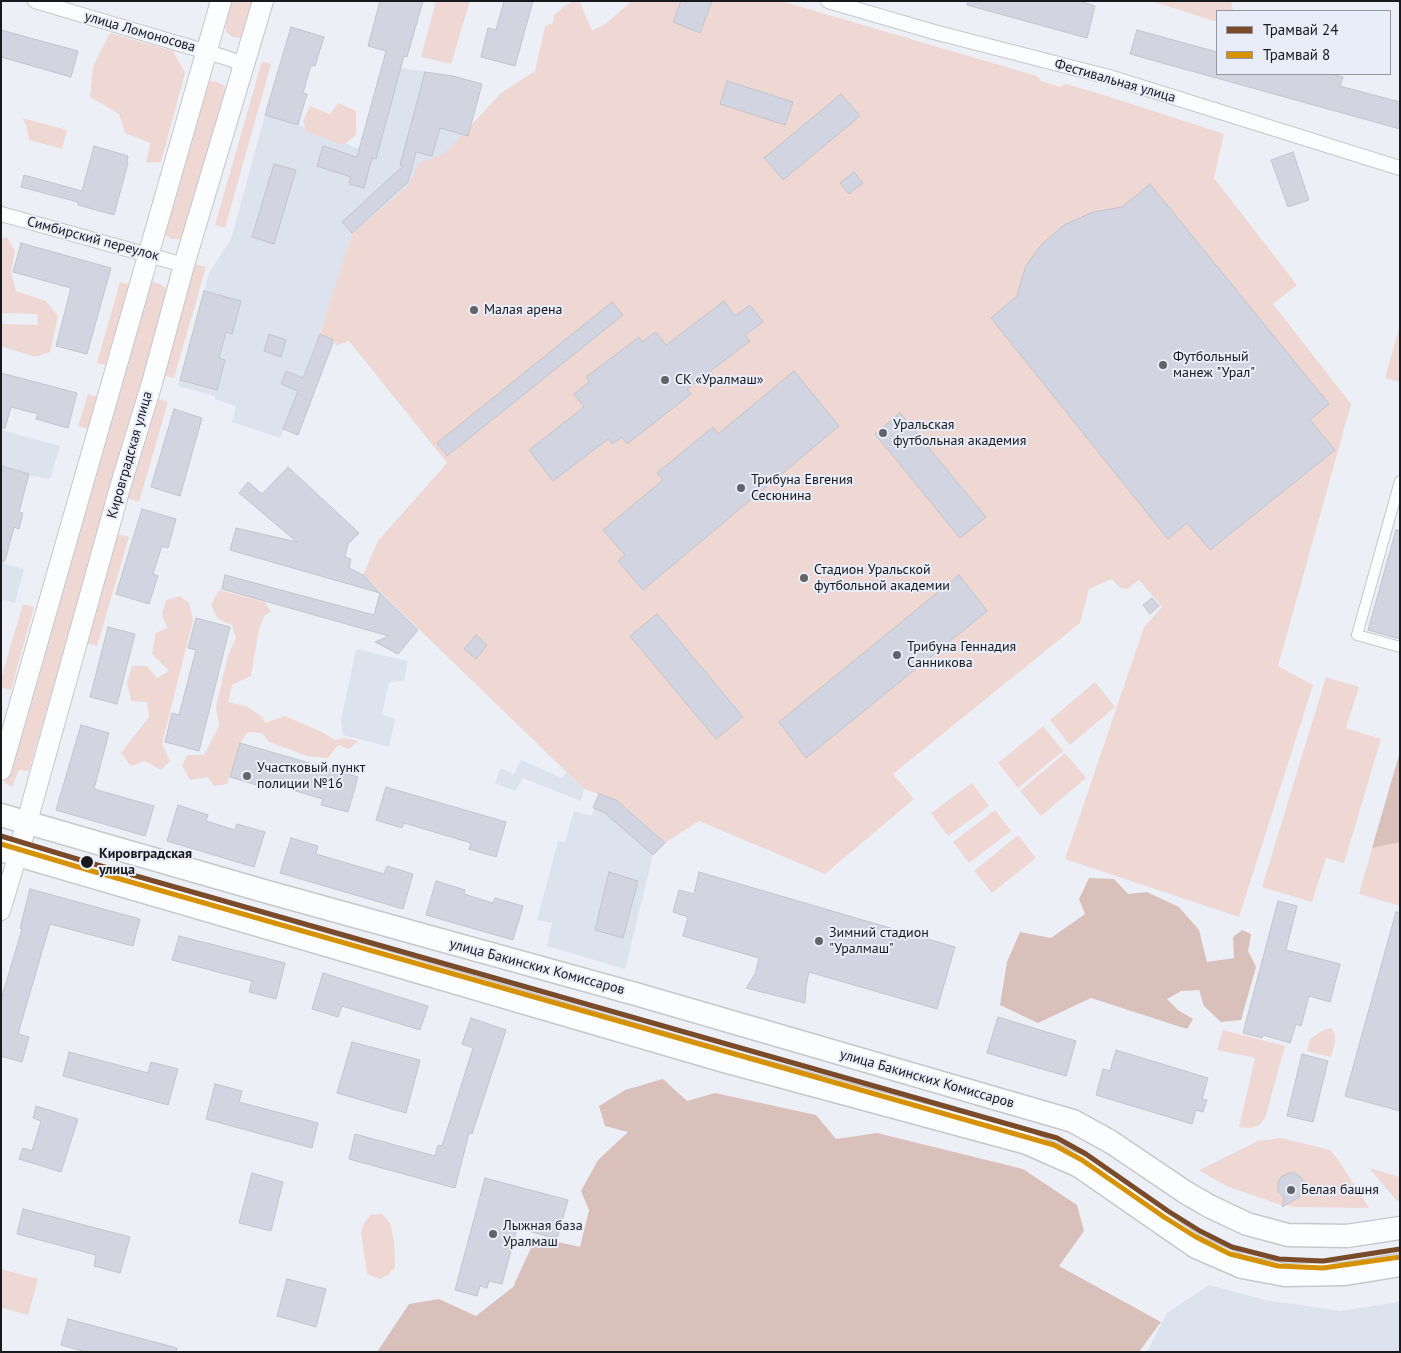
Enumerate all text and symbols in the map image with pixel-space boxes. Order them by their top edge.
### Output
street label: улица Ломоносова [83,8,197,56]
legend [1216,10,1391,75]
text: Трамвай 24 [1263,20,1338,39]
text: Трамвай 8 [1263,45,1330,64]
street label: Фестивальная улица [1053,56,1177,106]
street label: Симбирский переулок [25,213,161,265]
place label: Малая арена [484,302,563,318]
marker: Малая арена [468,304,480,316]
place label: Футбольный манеж "Урал" [1173,349,1255,382]
marker: Футбольный манеж "Урал" [1157,359,1169,371]
place label: СК «Уралмаш» [675,372,764,388]
marker: СК «Уралмаш» [659,374,671,386]
street label: Кировградская улица [104,389,156,521]
place label: Уральская футбольная академия [893,417,1026,450]
marker: Уральская футбольная академия [877,427,889,439]
place label: Трибуна Евгения Сесюнина [751,472,853,504]
marker: Трибуна Евгения Сесюнина [735,482,747,494]
place label: Стадион Уральской футбольной академии [814,562,950,594]
marker: Стадион Уральской футбольной академии [798,572,810,584]
place label: Трибуна Геннадия Санникова [907,639,1016,672]
marker: Трибуна Геннадия Санникова [891,649,903,661]
place label: Участковый пункт полиции №16 [257,760,365,792]
marker: Участковый пункт полиции №16 [241,770,253,782]
place label: Кировградская улица [99,846,192,879]
marker: Кировградская улица [79,854,95,870]
place label: Зимний стадион "Уралмаш" [829,925,929,958]
marker: Зимний стадион "Уралмаш" [813,935,825,947]
street label: улица Бакинских Комиссаров [448,936,626,998]
street label: улица Бакинских Комиссаров [838,1046,1016,1112]
place label: Белая башня [1301,1182,1379,1198]
marker: Белая башня [1285,1184,1297,1196]
place label: Лыжная база Уралмаш [503,1218,583,1250]
marker: Лыжная база Уралмаш [487,1228,499,1240]

